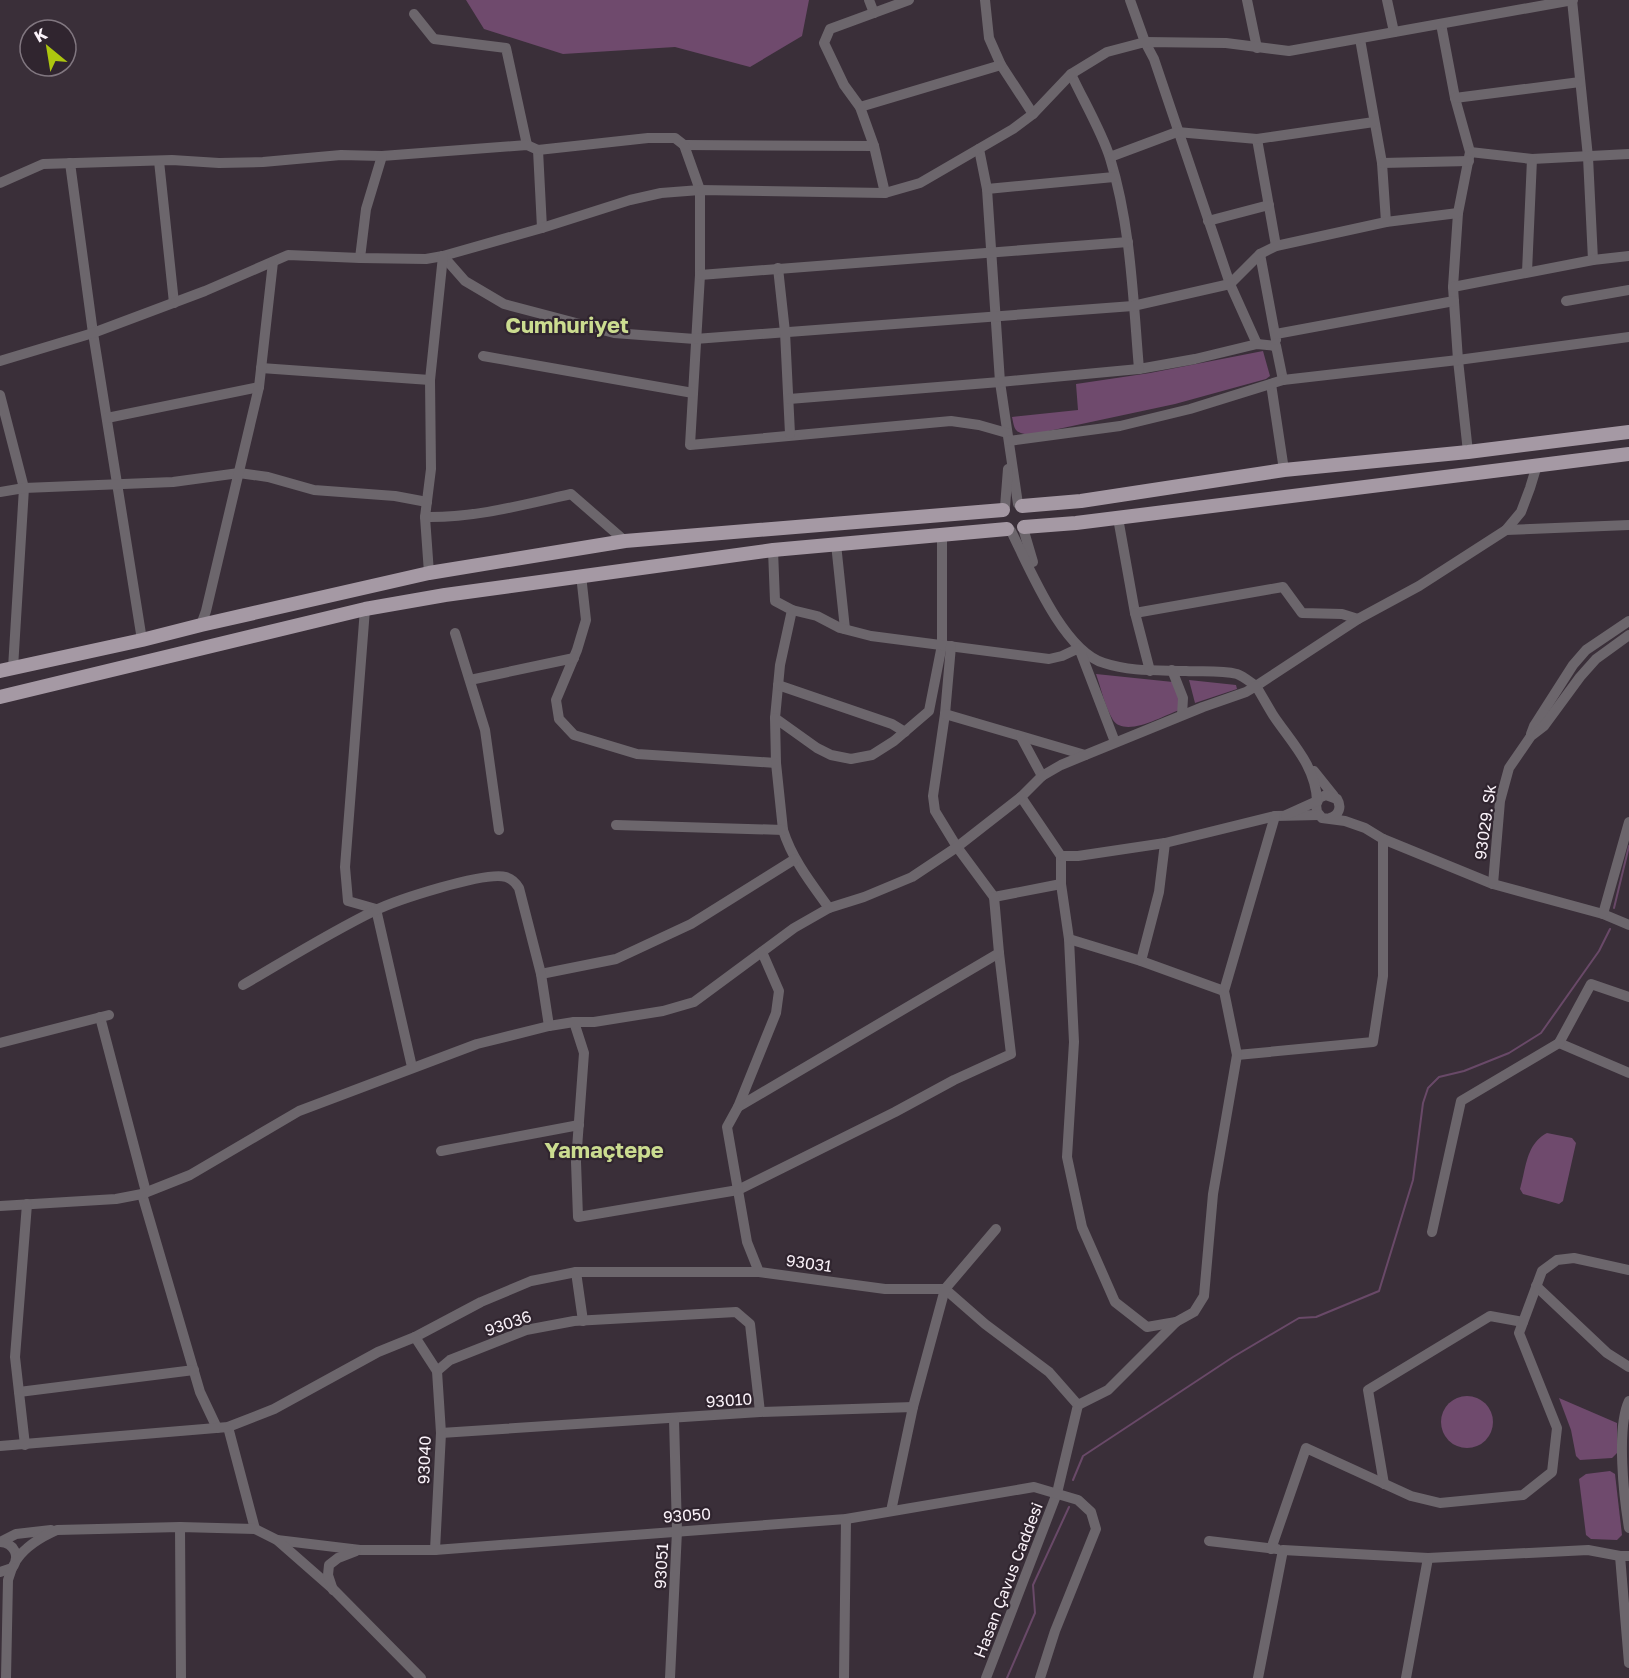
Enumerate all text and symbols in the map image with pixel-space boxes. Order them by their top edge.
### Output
north arrow [18,18,78,78]
text: K [30,23,51,47]
district label: Cumhuriyet [505,311,629,338]
street label: 93029. Sk [1470,783,1500,861]
district label: Yamaçtepe [544,1136,664,1163]
street label: 93031 [785,1250,833,1276]
street label: 93036 [482,1306,534,1340]
street label: 93010 [705,1388,753,1412]
street label: 93040 [413,1435,435,1485]
street label: Hasan Çavus Caddesi [969,1499,1047,1661]
street label: 93050 [662,1503,712,1527]
street label: 93051 [650,1542,672,1589]

